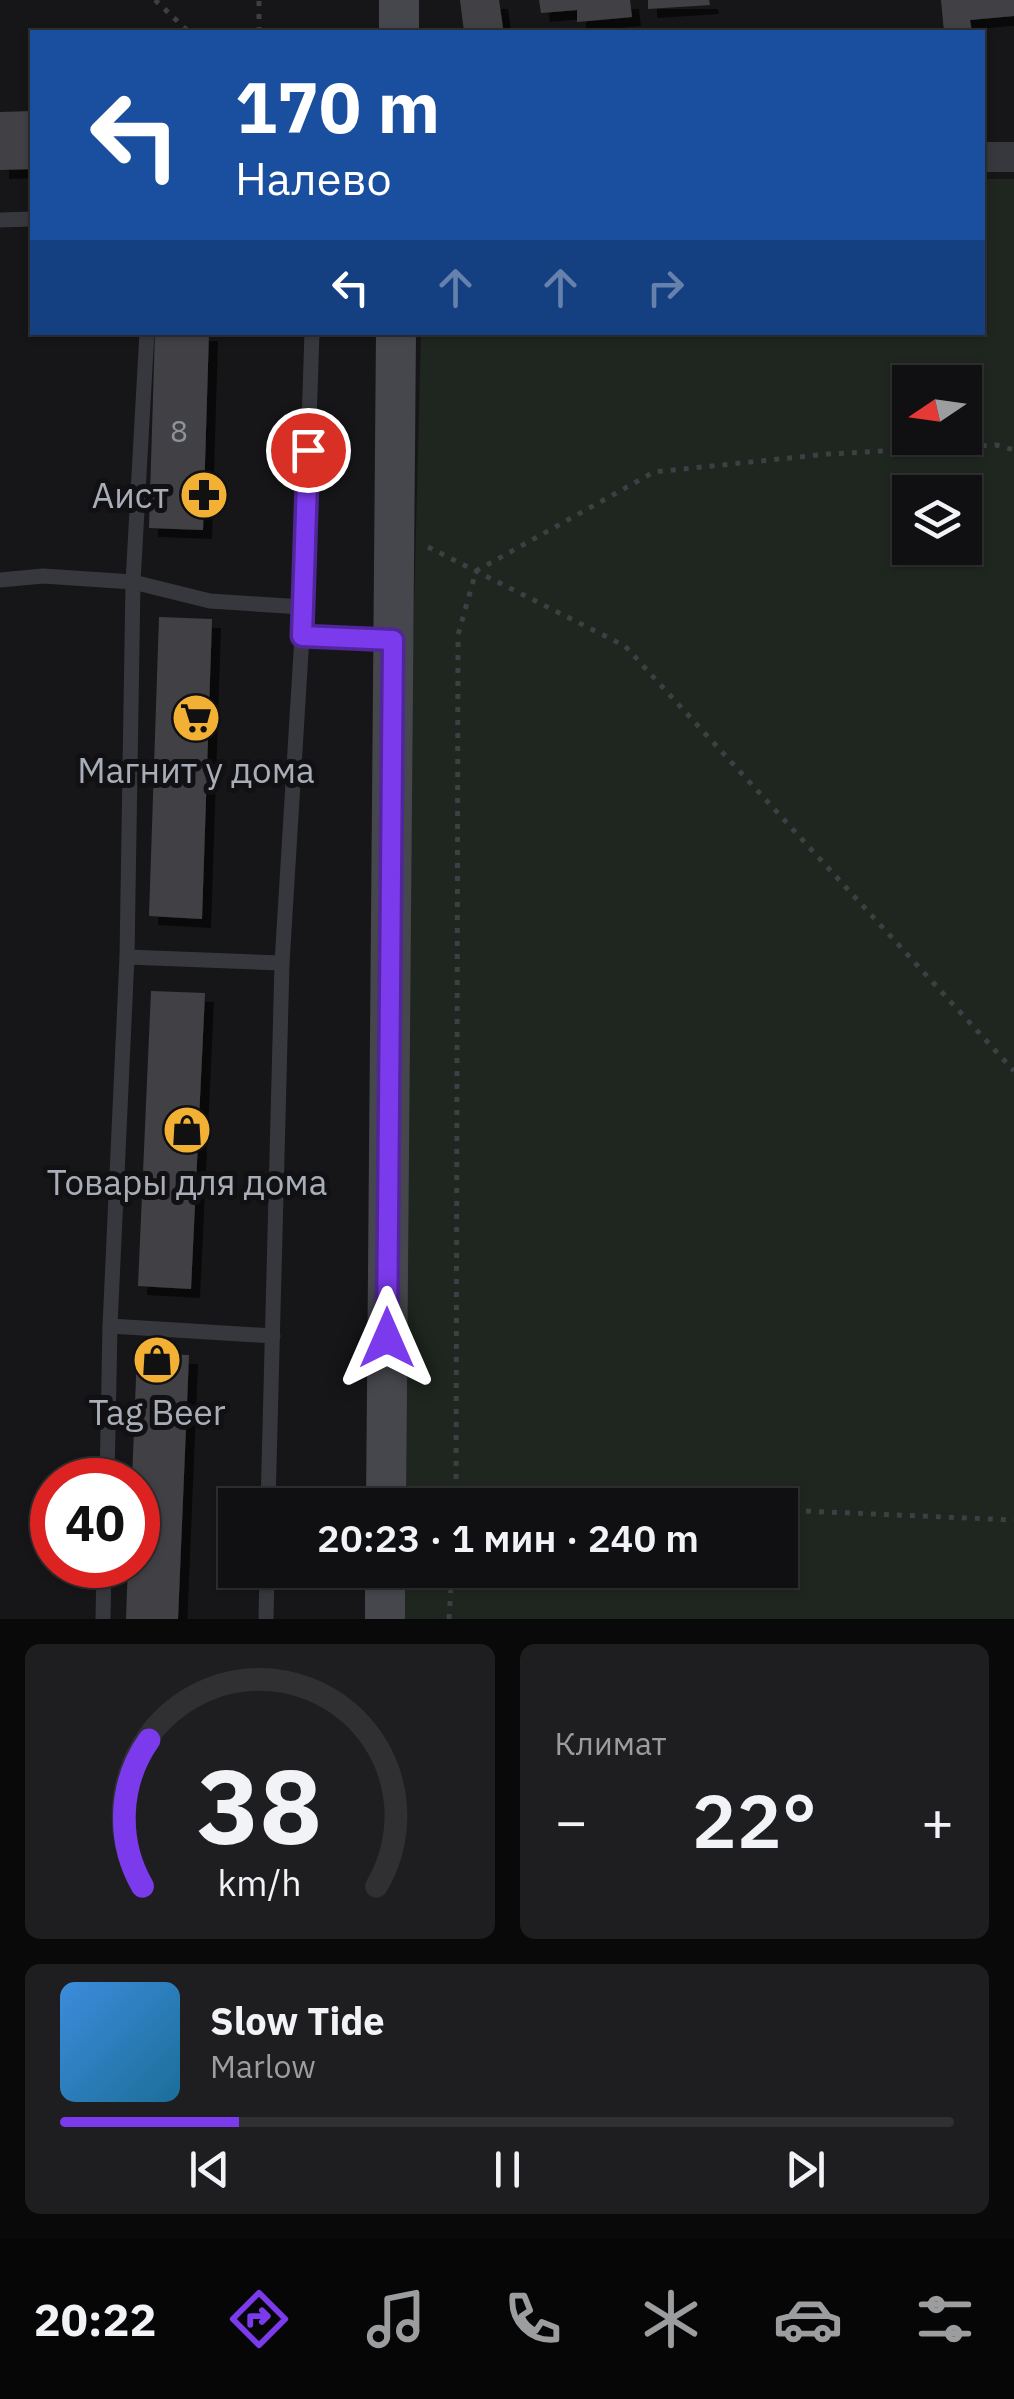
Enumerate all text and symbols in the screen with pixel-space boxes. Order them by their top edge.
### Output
text: 170 m [235,61,440,152]
icon: left [70,70,200,200]
text: Налево [235,149,392,207]
icon: left [323,260,378,315]
icon: ahead [428,260,483,315]
icon: ahead [533,260,588,315]
icon: right [638,260,693,315]
north arrow [892,365,982,455]
map controls [892,365,982,565]
pin [266,408,351,493]
house number: 8 [170,411,188,450]
icon: arrive [281,423,336,478]
pharmacy icon: Аист [178,469,230,521]
place label: Аист [92,472,169,518]
button: layers [892,475,982,565]
supermarket icon: Магнит у дома [170,692,222,744]
place label: Магнит у дома [77,747,315,793]
shop icon: Товары для дома [161,1104,213,1156]
place label: Товары для дома [47,1159,327,1205]
position arrow [335,1286,439,1390]
shop icon: Tag Beer [131,1334,183,1386]
place label: Tag Beer [88,1389,226,1435]
speed limit sign: 40 [30,1458,160,1588]
text: 20:23 · 1 мин · 240 m [317,1513,699,1562]
text: Климат [555,1722,667,1764]
text: 38 [197,1737,322,1873]
text: 22° [692,1771,817,1869]
text: − [555,1785,588,1856]
text: + [921,1785,954,1856]
text: km/h [218,1859,302,1906]
text: Slow Tide [210,1996,385,2045]
text: Marlow [210,2045,316,2087]
icon: previous [182,2142,237,2197]
icon: pause [480,2142,535,2197]
icon: next [778,2142,833,2197]
icon: directions [224,2284,294,2354]
icon: music [361,2284,431,2354]
icon: phone [498,2284,568,2354]
icon: climate [636,2284,706,2354]
icon: car [773,2284,843,2354]
icon: filters [910,2284,980,2354]
text: 20:22 [34,2290,157,2348]

